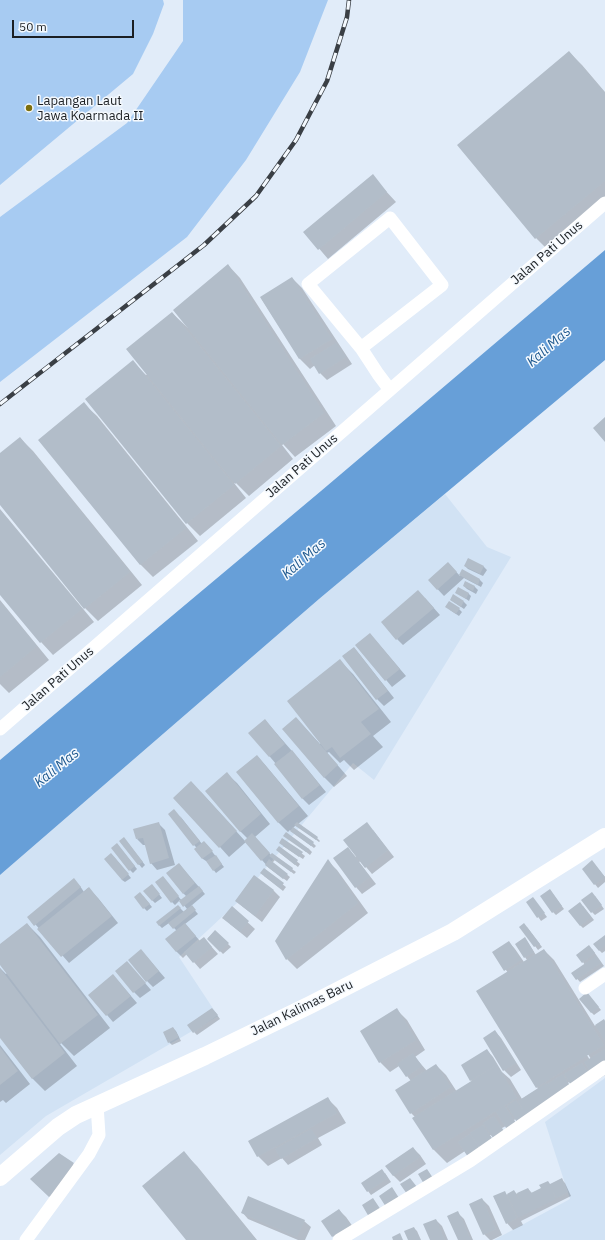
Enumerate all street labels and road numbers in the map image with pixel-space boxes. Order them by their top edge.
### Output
street label: Jalan Pati Unus [508,218,586,288]
street label: Jalan Pati Unus [263,431,341,501]
street label: Jalan Pati Unus [19,644,97,714]
street label: Jalan Kalimas Baru [248,977,356,1039]

